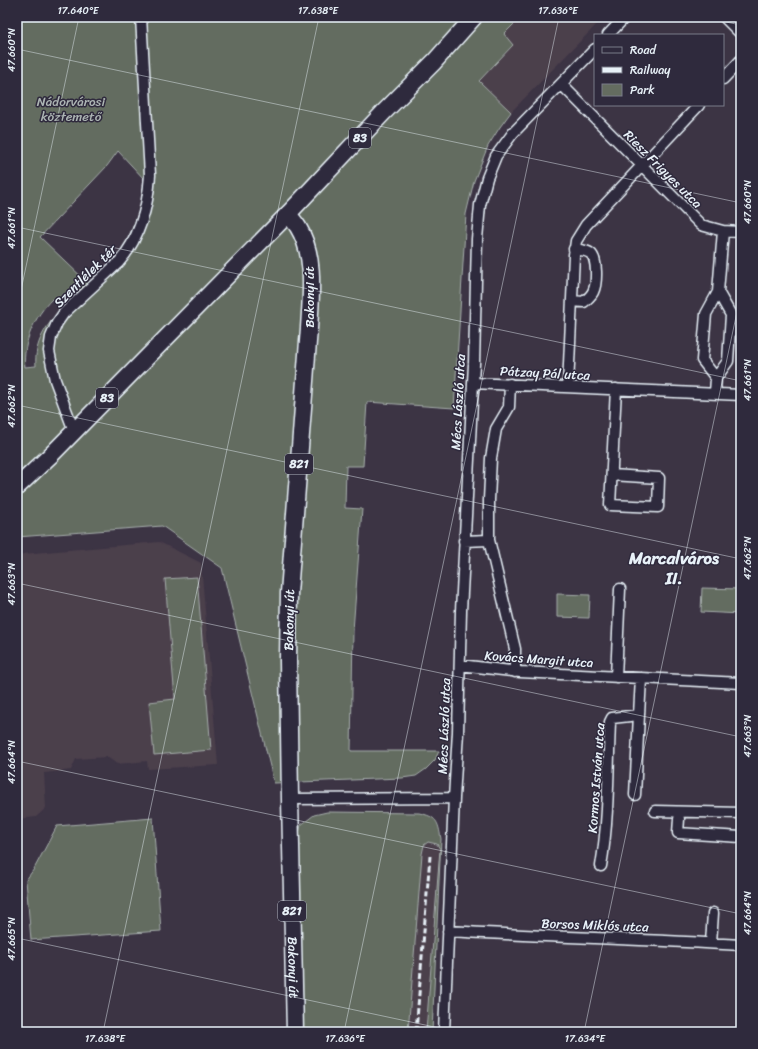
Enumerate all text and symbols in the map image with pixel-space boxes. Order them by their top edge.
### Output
text: 17.640°E [57,2,100,20]
text: 17.638°E [298,2,339,20]
text: 17.636°E [538,2,579,20]
text: 47.660°N [3,28,21,72]
legend [594,34,724,106]
text: Road [630,39,657,61]
text: Railway [630,59,671,81]
text: Park [630,79,655,101]
park label: Nádorvárosi köztemető [37,90,106,128]
street label: Riesz Frigyes utca [618,124,708,214]
road number: 83 [349,128,371,148]
text: 47.660°N [739,180,757,224]
text: 47.661°N [3,207,21,249]
street label: Szentlélek tér [48,238,123,313]
street label: Bakonyi út [298,266,321,328]
street label: Mécs László utca [444,353,472,451]
street label: Pátzay Pál utca [499,359,591,387]
text: 47.661°N [739,359,757,401]
text: 47.662°N [3,384,21,428]
road number: 83 [96,388,118,408]
road number: 821 [285,454,313,474]
text: 47.662°N [739,536,757,580]
district label: Marcalváros II. [628,543,720,593]
text: 47.663°N [3,562,21,606]
street label: Bakonyi út [277,589,301,651]
street label: Kovács Margit utca [484,644,595,674]
street label: Mécs László utca [431,677,457,774]
text: 47.663°N [739,714,757,758]
street label: Kormos István utca [581,722,611,834]
text: 47.664°N [3,740,21,784]
text: 47.664°N [739,891,757,935]
road number: 821 [278,901,306,921]
street label: Borsos Miklós utca [541,912,649,938]
text: 47.665°N [3,917,21,961]
street label: Bakonyi út [281,936,306,999]
text: 17.638°E [85,1030,126,1048]
text: 17.636°E [325,1030,366,1048]
text: 17.634°E [565,1030,607,1048]

